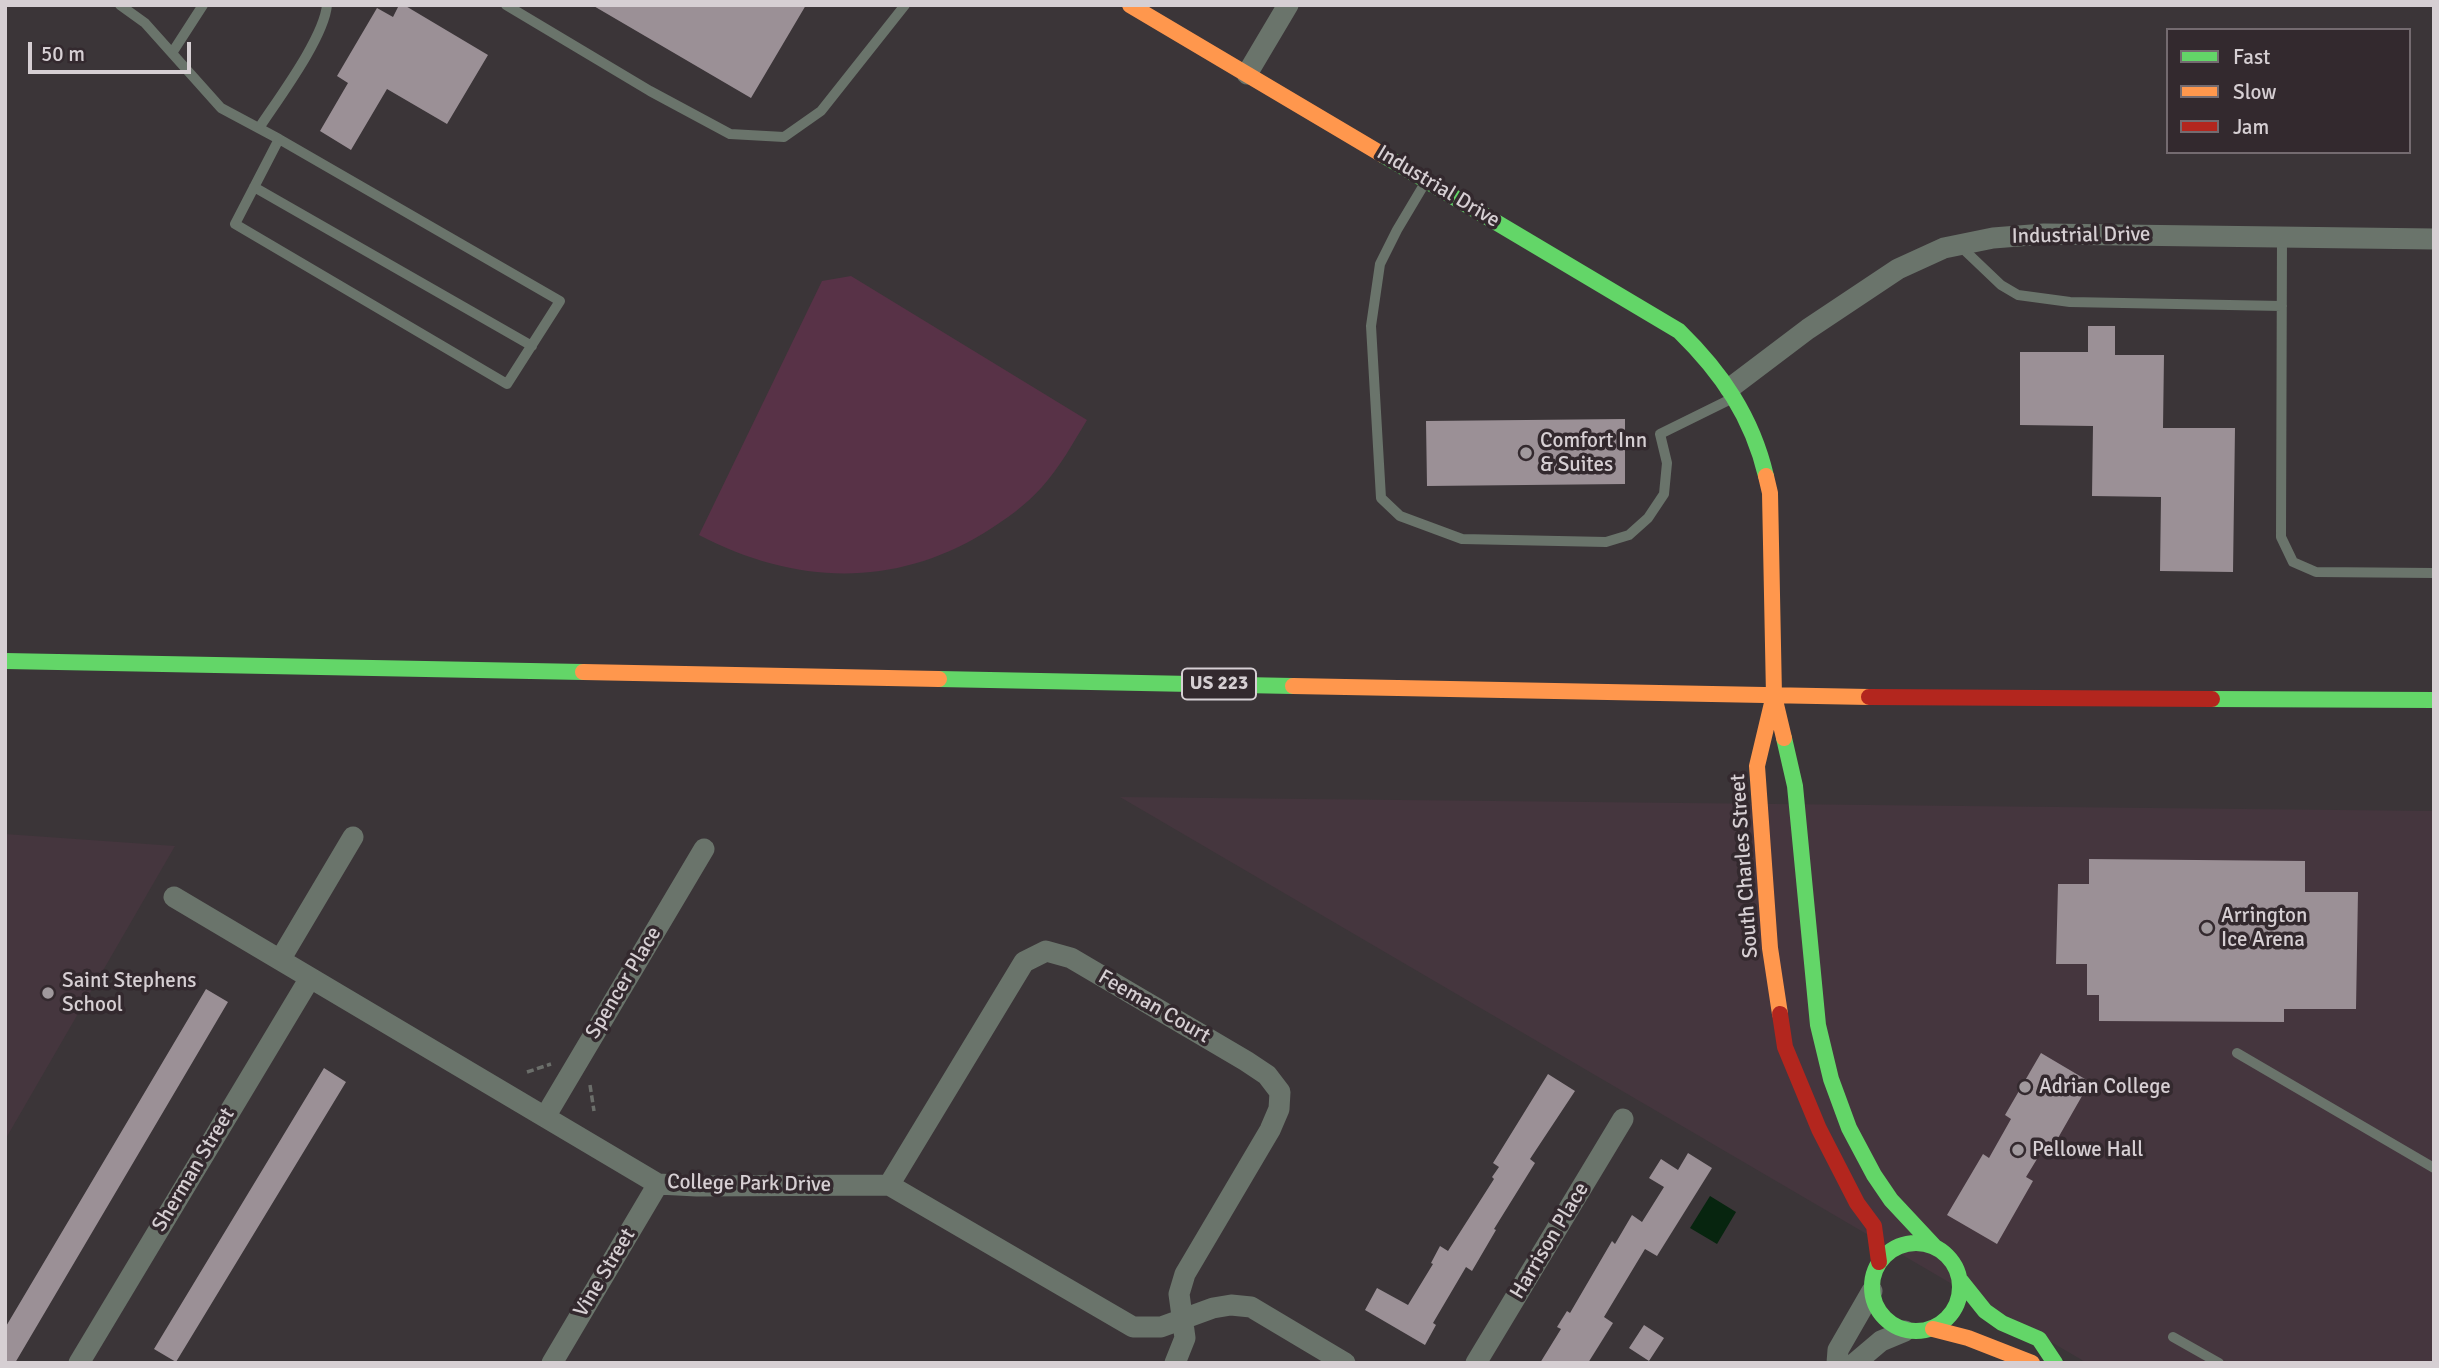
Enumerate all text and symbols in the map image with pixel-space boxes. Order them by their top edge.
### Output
scale bar [32,28,194,72]
legend [2166,28,2411,154]
text: 50 m [41,41,85,67]
text: Fast [2233,44,2270,70]
text: Slow [2233,79,2277,105]
text: Jam [2233,114,2269,140]
street label: Industrial Drive [1372,140,1504,234]
street label: Industrial Drive [2011,222,2151,250]
place label: Comfort Inn & Suites [1540,428,1647,478]
marker: Comfort Inn & Suites [1518,445,1534,461]
road number: US 223 [1182,668,1256,699]
street label: South Charles Street [1726,773,1764,959]
place label: Arrington Ice Arena [2221,903,2307,953]
marker: Arrington Ice Arena [2199,920,2215,936]
street label: Spencer Place [581,922,667,1044]
street label: Feeman Court [1093,965,1215,1049]
place label: Saint Stephens School [62,968,197,1018]
marker: Saint Stephens School [40,985,56,1001]
place label: Adrian College [2039,1074,2171,1100]
marker: Adrian College [2017,1079,2033,1095]
street label: Sherman Street [147,1104,241,1236]
place label: Pellowe Hall [2032,1137,2143,1163]
marker: Pellowe Hall [2010,1142,2026,1158]
street label: College Park Drive [667,1170,831,1198]
street label: Harrison Place [1505,1178,1595,1304]
street label: Vine Street [569,1224,641,1322]

